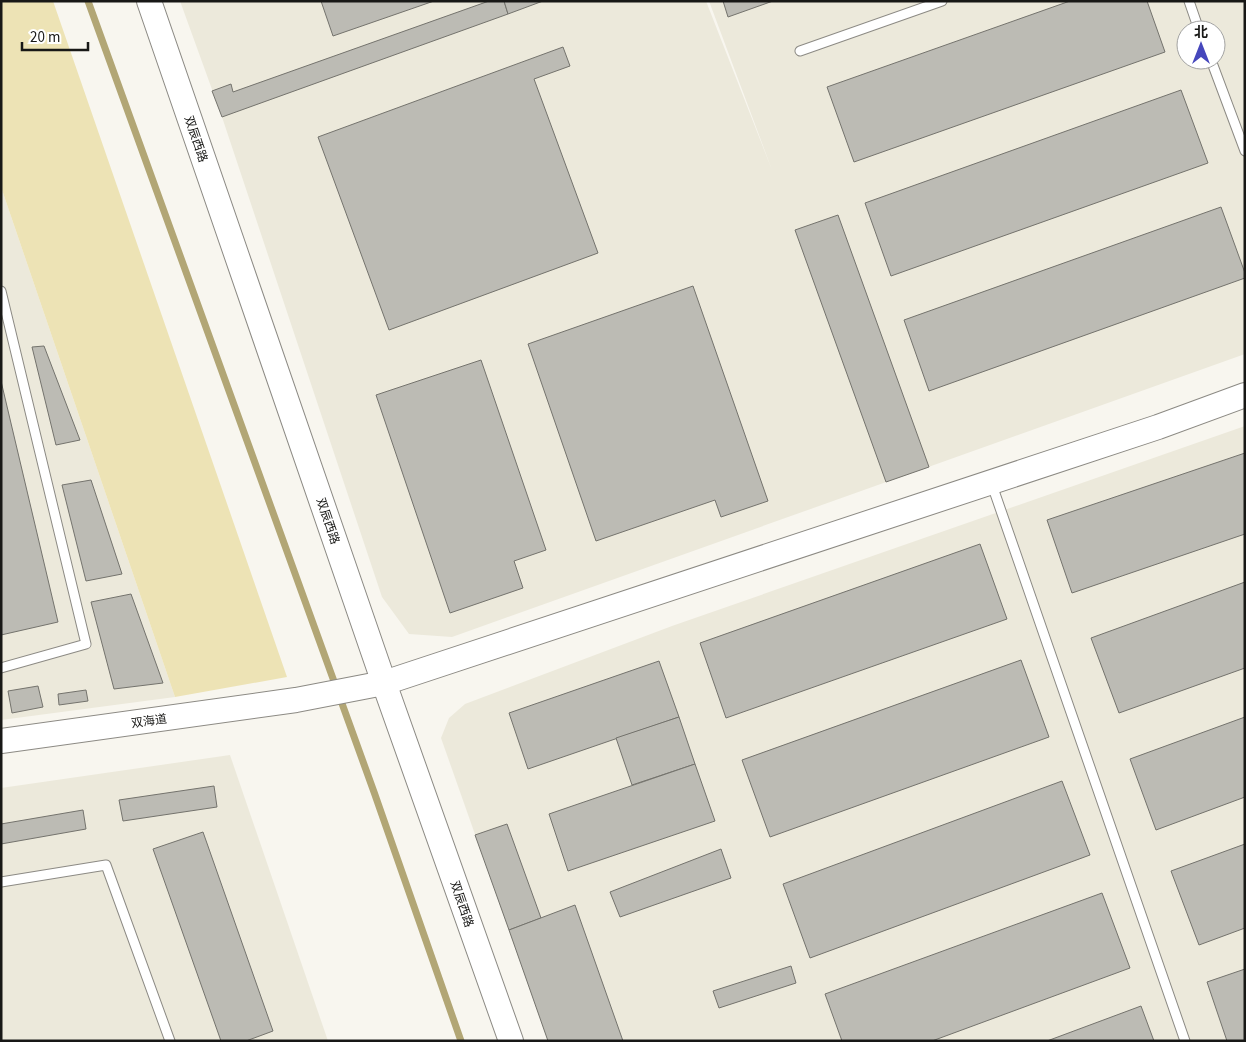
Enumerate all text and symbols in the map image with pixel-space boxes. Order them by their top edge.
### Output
scale bar [22,20,89,52]
north arrow [1176,20,1226,70]
text: 北 [1194,23,1208,43]
text: 20 m [30,27,60,48]
street label: 双辰西路 [180,114,211,165]
street label: 双辰西路 [312,496,343,547]
street label: 双海道 [130,711,168,732]
street label: 双辰西路 [446,879,477,930]

